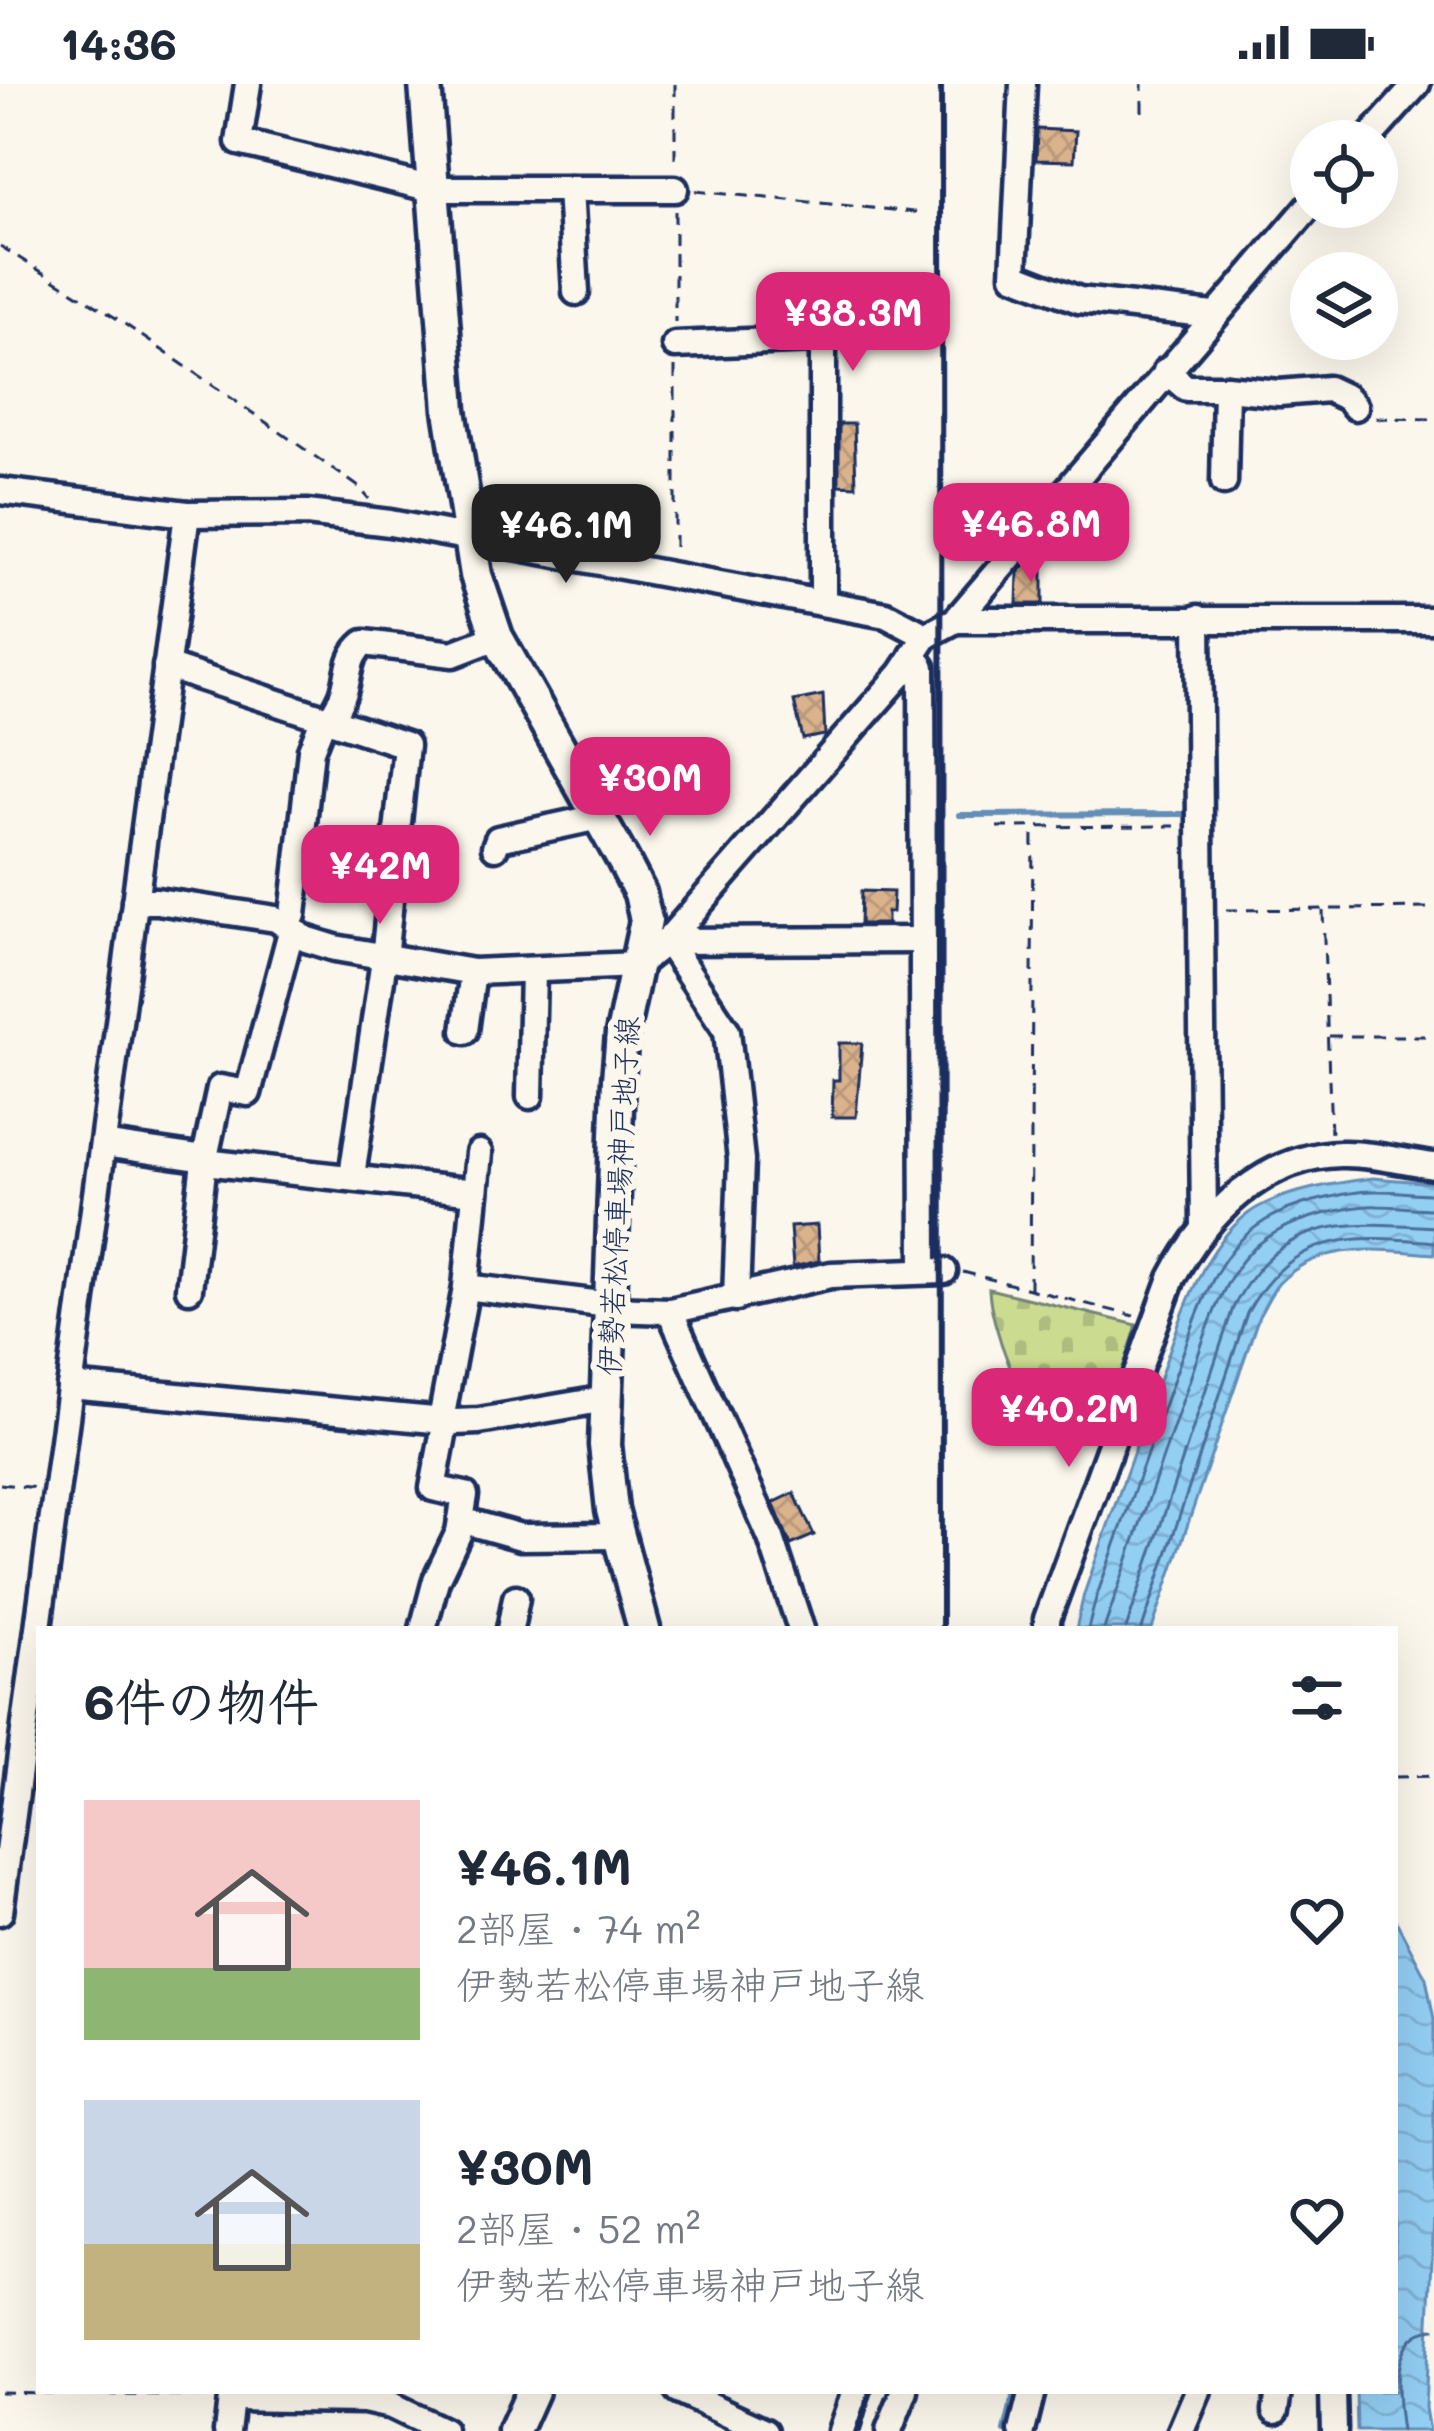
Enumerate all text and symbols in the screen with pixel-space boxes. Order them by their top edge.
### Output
text: 14:36 [60,13,177,71]
map controls [1290,120,1398,360]
button: locate [1290,120,1398,228]
button: layers [1290,252,1398,360]
pin: ¥38.3M [755,272,951,374]
text: ¥38.3M [783,285,923,336]
pin: ¥46.8M [933,483,1129,585]
pin: ¥46.1M [468,484,664,586]
text: ¥46.8M [960,496,1102,547]
text: ¥46.1M [499,497,633,548]
pin: ¥30M [579,737,721,839]
text: ¥30M [597,750,703,801]
pin: ¥42M [309,825,451,927]
text: ¥42M [328,838,432,889]
street label: 伊勢若松停車場神戸地子線 [588,1015,646,1377]
pin: ¥40.2M [971,1368,1167,1470]
text: ¥40.2M [999,1381,1139,1432]
icon: filters [1284,1665,1350,1731]
text: 6件の物件 [84,1666,319,1733]
text: ¥46.1M [456,1831,632,1898]
icon: home [180,1848,324,1992]
icon: heart [1284,1887,1350,1953]
text: 2部屋 · 74 m² [456,1902,701,1953]
text: 伊勢若松停車場神戸地子線 [456,1958,924,2009]
text: ¥30M [456,2131,594,2198]
icon: home [180,2148,324,2292]
icon: heart [1284,2187,1350,2253]
text: 2部屋 · 52 m² [456,2202,700,2253]
text: 伊勢若松停車場神戸地子線 [456,2258,924,2309]

